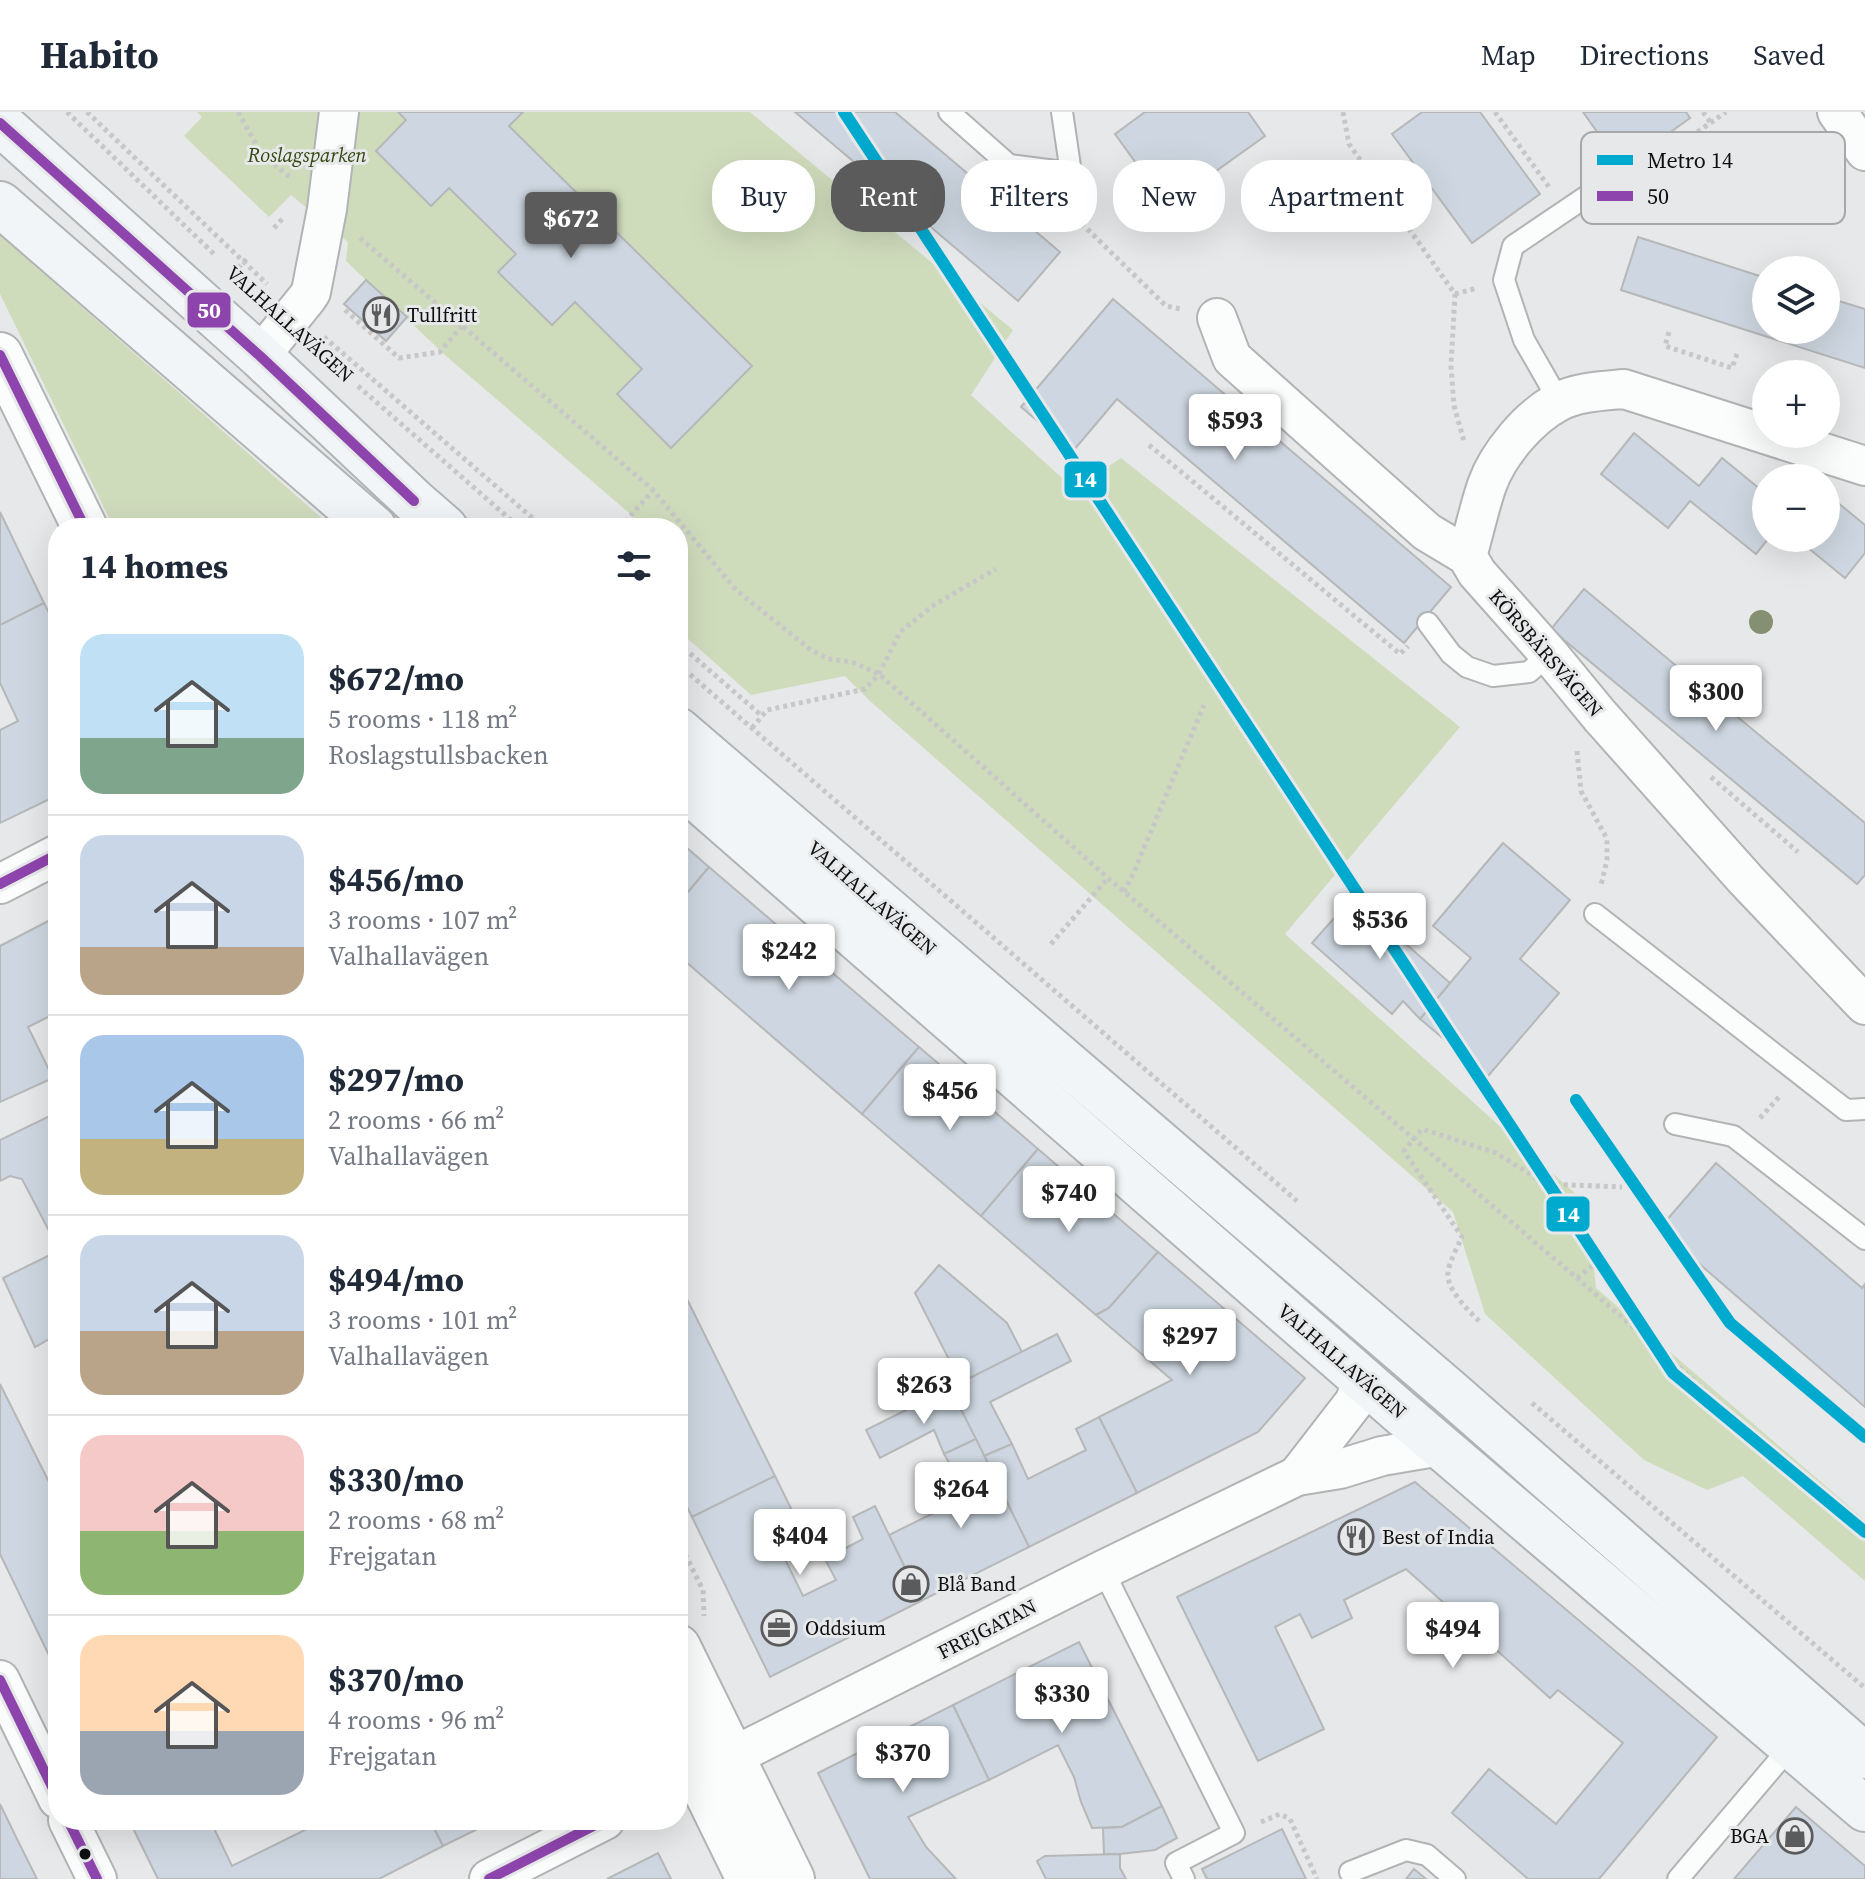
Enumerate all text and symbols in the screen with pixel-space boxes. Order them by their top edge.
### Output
text: Habito [40,29,159,81]
text: Map [1481,36,1536,74]
text: Directions [1580,36,1709,74]
text: Saved [1753,36,1825,74]
legend [1581,132,1845,224]
park label: Roslagsparken [246,141,367,169]
text: Metro 14 [1647,145,1733,175]
chip: Buy [712,160,815,232]
chip: Rent [831,160,945,232]
chip: Filters [961,160,1097,232]
chip: New [1113,160,1225,232]
chip: Apartment [1241,160,1432,232]
text: 50 [1647,181,1669,211]
pin: $672 [524,192,618,260]
text: $672 [543,200,599,236]
map controls [1752,256,1840,552]
button: layers [1752,256,1840,344]
street label: VALHALLAVÄGEN [220,259,360,389]
line badge: 50 [186,291,232,329]
text: 50 [197,295,221,325]
restaurant icon: Tullfritt [362,296,400,334]
place label: Tullfritt [407,301,477,329]
button: + [1752,360,1840,448]
pin: $593 [1188,394,1282,462]
text: $593 [1207,402,1263,438]
line badge: 14 [1063,460,1108,499]
text: 14 [1073,464,1097,494]
button: − [1752,464,1840,552]
text: 14 homes [80,543,228,589]
icon: filters [612,544,656,588]
street label: KÖRSBÄRSVÄGEN [1483,583,1609,723]
text: $672/mo [328,655,464,701]
pin: $300 [1669,665,1763,733]
icon: home [144,666,240,762]
text: $300 [1688,673,1744,709]
text: 5 rooms · 118 m² [328,701,517,737]
text: Roslagstullsbacken [328,737,549,773]
street label: VALHALLAVÄGEN [801,834,943,962]
text: $456/mo [328,856,464,902]
icon: home [144,867,240,963]
pin: $536 [1333,893,1427,961]
text: $536 [1352,901,1408,937]
text: 3 rooms · 107 m² [328,902,517,938]
pin: $242 [742,924,836,992]
text: $242 [761,932,817,968]
text: Valhallavägen [328,938,489,974]
text: $297/mo [328,1056,464,1102]
pin: $456 [903,1064,997,1132]
icon: home [144,1067,240,1163]
text: $456 [922,1072,978,1108]
text: 2 rooms · 66 m² [328,1102,504,1138]
text: Valhallavägen [328,1138,489,1174]
pin: $740 [1022,1166,1116,1234]
text: $740 [1041,1174,1097,1210]
line badge: 14 [1545,1195,1591,1233]
text: 14 [1556,1199,1580,1229]
text: $494/mo [328,1256,464,1302]
icon: home [144,1267,240,1363]
street label: VALHALLAVÄGEN [1271,1297,1413,1425]
text: 3 rooms · 101 m² [328,1302,517,1338]
pin: $297 [1143,1309,1237,1377]
text: $297 [1162,1317,1218,1353]
text: Valhallavägen [328,1338,489,1374]
pin: $263 [877,1358,971,1426]
text: $263 [896,1366,952,1402]
text: $330/mo [328,1456,464,1502]
pin: $264 [914,1462,1008,1530]
icon: home [144,1467,240,1563]
text: $264 [933,1470,989,1506]
text: 2 rooms · 68 m² [328,1502,504,1538]
pin: $404 [753,1509,847,1577]
text: $404 [772,1517,828,1553]
restaurant icon: Best of India [1337,1518,1375,1556]
place label: Best of India [1382,1523,1495,1551]
text: Frejgatan [328,1538,437,1574]
shop icon: Blå Band [892,1565,930,1603]
place label: Blå Band [937,1570,1017,1598]
street label: FREJGATAN [933,1592,1041,1666]
pin: $494 [1406,1602,1500,1670]
office icon: Oddsium [760,1609,798,1647]
text: $494 [1425,1610,1481,1646]
place label: Oddsium [805,1614,886,1642]
text: $370/mo [328,1656,464,1702]
icon: home [144,1667,240,1763]
pin: $330 [1015,1667,1109,1735]
text: $330 [1034,1675,1090,1711]
text: 4 rooms · 96 m² [328,1702,504,1738]
pin: $370 [856,1726,950,1794]
text: $370 [875,1734,931,1770]
text: Frejgatan [328,1738,437,1774]
shop icon: BGA [1776,1817,1814,1855]
place label: BGA [1730,1822,1770,1850]
unlabelled marker [77,1846,93,1862]

